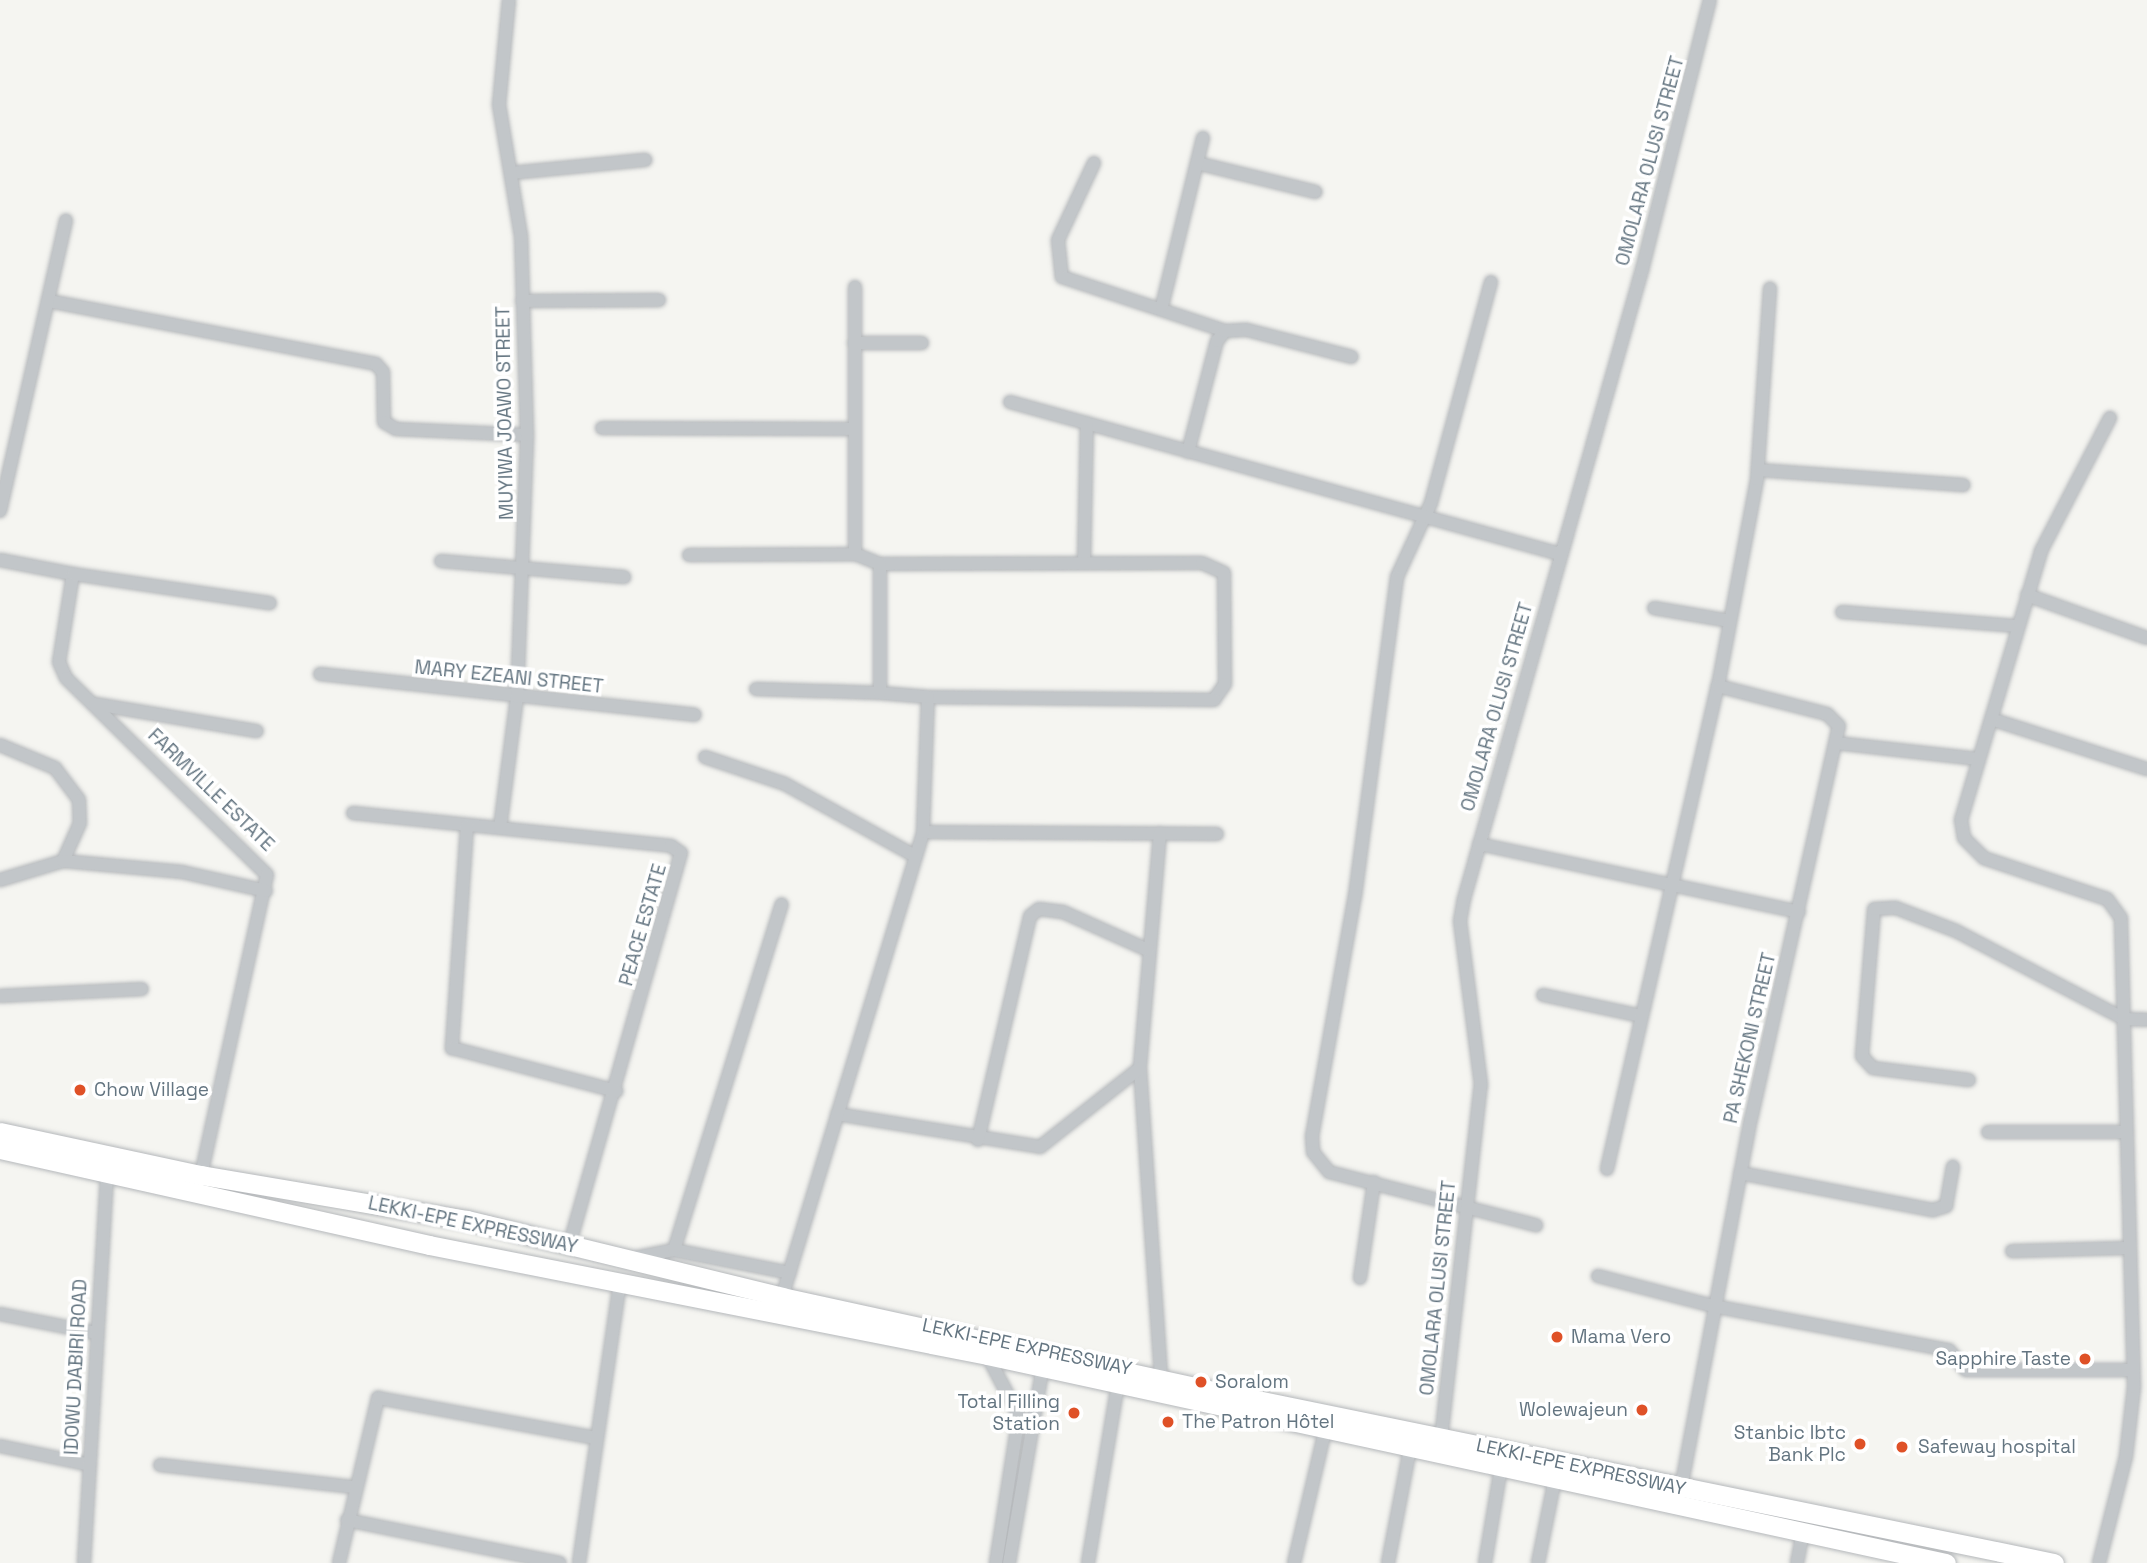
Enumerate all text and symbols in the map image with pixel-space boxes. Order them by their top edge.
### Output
street label: OMOLARA OLUSI STREET [1611,54,1689,268]
street label: MUYIWA JOAWO STREET [492,306,518,520]
street label: OMOLARA OLUSI STREET [1456,600,1538,814]
street label: MARY EZEANI STREET [413,656,605,698]
street label: FARMVILLE ESTATE [143,724,279,856]
street label: PEACE ESTATE [615,861,671,989]
street label: PA SHEKONI STREET [1719,950,1781,1126]
place label: Chow Village [94,1079,209,1101]
marker: Chow Village [72,1082,88,1098]
street label: OMOLARA OLUSI STREET [1415,1179,1461,1397]
street label: LEKKI-EPE EXPRESSWAY [366,1192,580,1258]
street label: IDOWU DABIRI ROAD [60,1278,92,1456]
street label: LEKKI-EPE EXPRESSWAY [920,1314,1134,1380]
place label: Mama Vero [1571,1326,1671,1348]
marker: Mama Vero [1549,1329,1565,1345]
place label: Sapphire Taste [1935,1348,2071,1370]
marker: Sapphire Taste [2077,1351,2093,1367]
place label: Soralom [1215,1371,1289,1393]
marker: Soralom [1193,1374,1209,1390]
place label: Total Filling Station [957,1391,1060,1435]
place label: Wolewajeun [1519,1399,1628,1421]
marker: Wolewajeun [1634,1402,1650,1418]
marker: Total Filling Station [1066,1405,1082,1421]
place label: The Patron Hôtel [1182,1411,1334,1433]
marker: The Patron Hôtel [1160,1414,1176,1430]
place label: Stanbic Ibtc Bank Plc [1734,1422,1846,1466]
street label: LEKKI-EPE EXPRESSWAY [1474,1434,1688,1500]
marker: Stanbic Ibtc Bank Plc [1852,1436,1868,1452]
place label: Safeway hospital [1918,1436,2076,1458]
marker: Safeway hospital [1892,1437,1912,1457]

